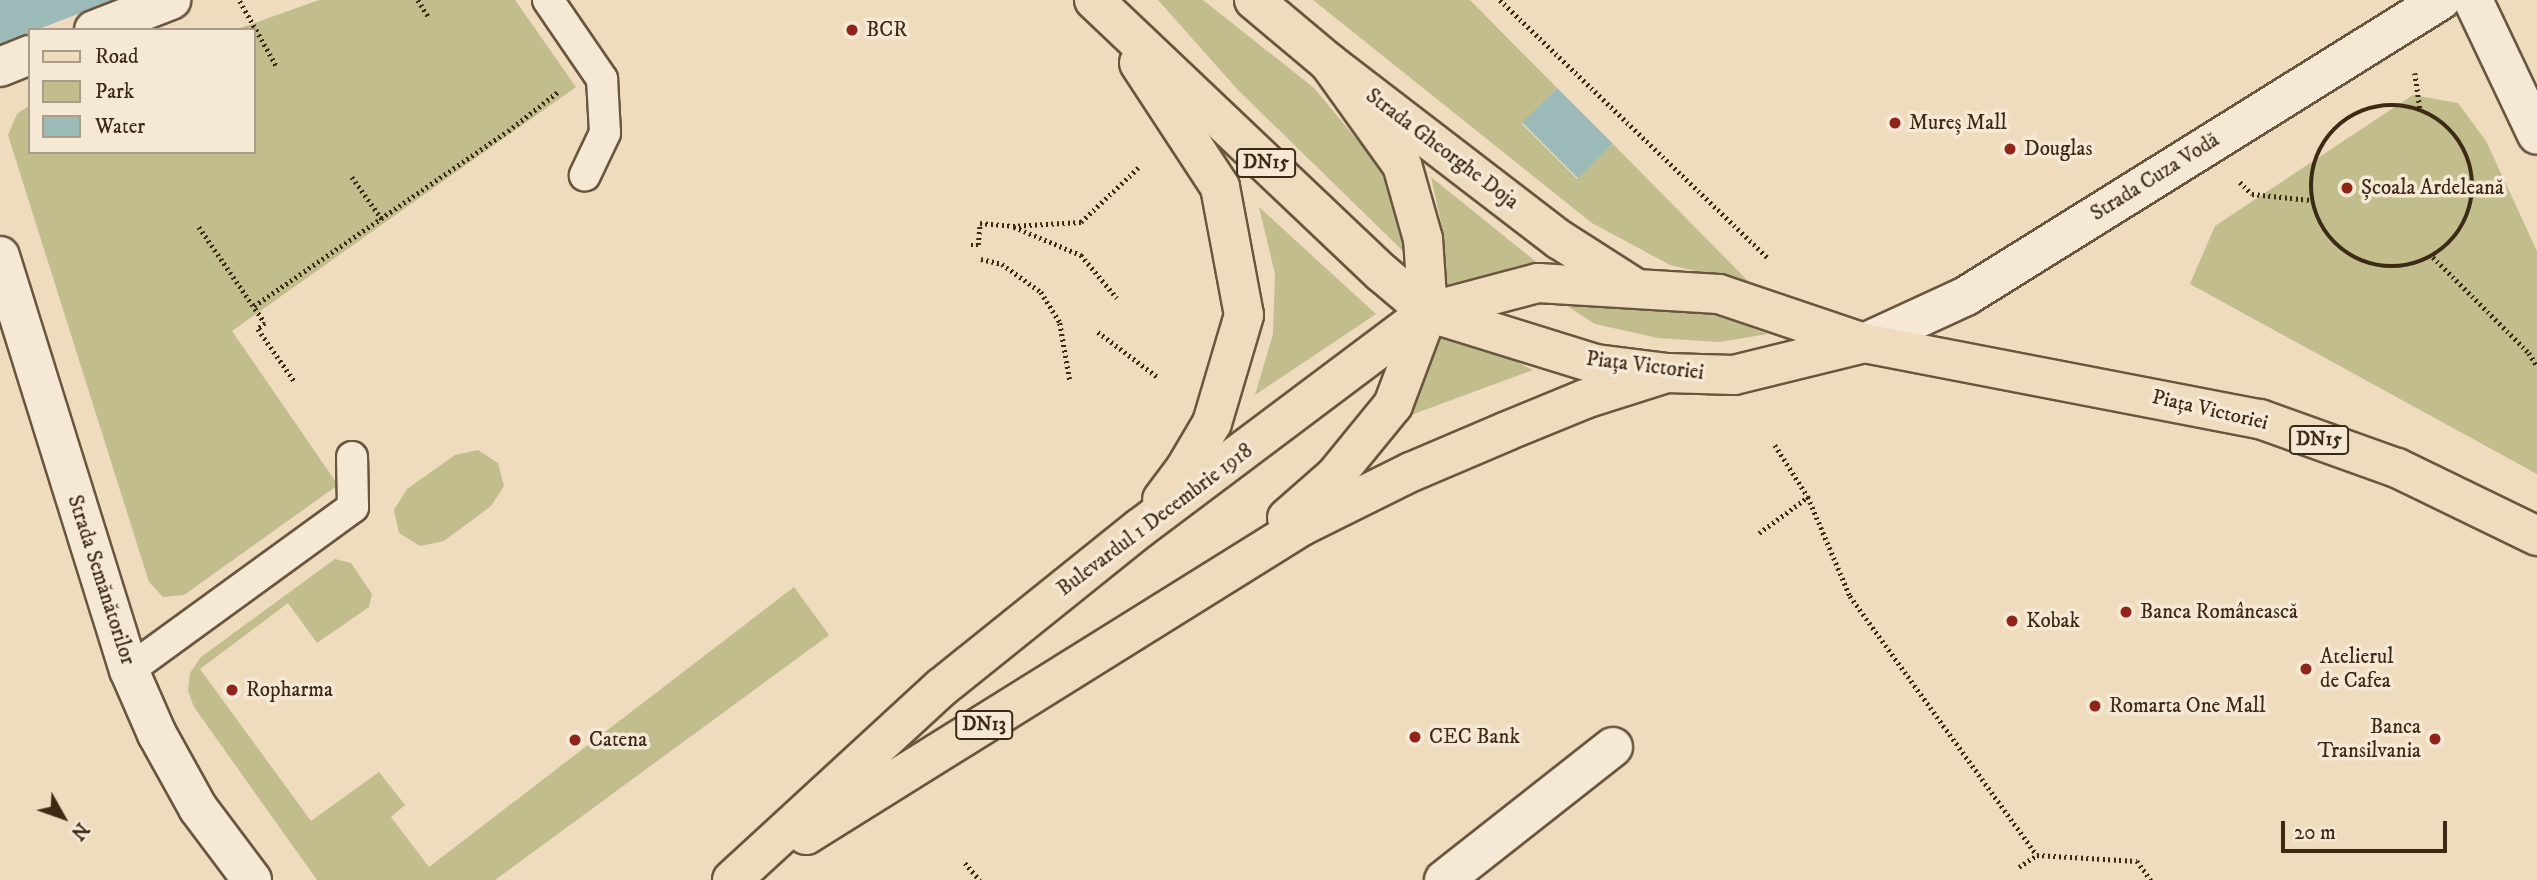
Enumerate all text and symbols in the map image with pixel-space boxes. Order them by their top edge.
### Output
place label: BCR [866,17,907,43]
marker: BCR [844,22,860,38]
legend [28,28,256,154]
text: Road [95,44,139,70]
text: Park [95,79,134,105]
street label: Strada Gheorghe Doja [1361,83,1523,215]
place label: Mureș Mall [1909,110,2007,136]
text: Water [95,114,145,140]
marker: Mureș Mall [1887,115,1903,131]
street label: Strada Cuza Vodă [2086,127,2224,227]
place label: Douglas [2024,136,2092,162]
marker: Douglas [2002,141,2018,157]
road number: DN15 [1234,148,1298,178]
place label: Școala Ardeleană [2361,175,2504,201]
marker: Școala Ardeleană [2339,180,2355,196]
street label: Piața Victoriei [1585,346,1705,386]
street label: Piața Victoriei [2149,384,2271,436]
road number: DN15 [2288,424,2350,456]
street label: Bulevardul 1 Decembrie 1918 [1052,438,1258,602]
street label: Strada Semănătorilor [62,492,140,668]
place label: Banca Românească [2140,599,2298,625]
marker: Banca Românească [2118,604,2134,620]
place label: Kobak [2026,608,2080,634]
marker: Kobak [2004,613,2020,629]
place label: Atelierul de Cafea [2320,644,2393,694]
marker: Atelierul de Cafea [2298,661,2314,677]
place label: Ropharma [246,677,333,703]
marker: Ropharma [224,682,240,698]
place label: Romarta One Mall [2109,693,2265,719]
marker: Romarta One Mall [2087,698,2103,714]
road number: DN13 [954,710,1014,740]
place label: Banca Transilvania [2317,714,2421,764]
place label: CEC Bank [1429,724,1520,750]
place label: Catena [589,727,647,753]
marker: CEC Bank [1407,729,1423,745]
marker: Banca Transilvania [2427,731,2443,747]
marker: Catena [567,732,583,748]
north arrow [28,782,98,852]
scale bar [2285,806,2451,850]
text: N [66,817,93,844]
text: 20 m [2294,820,2336,846]

